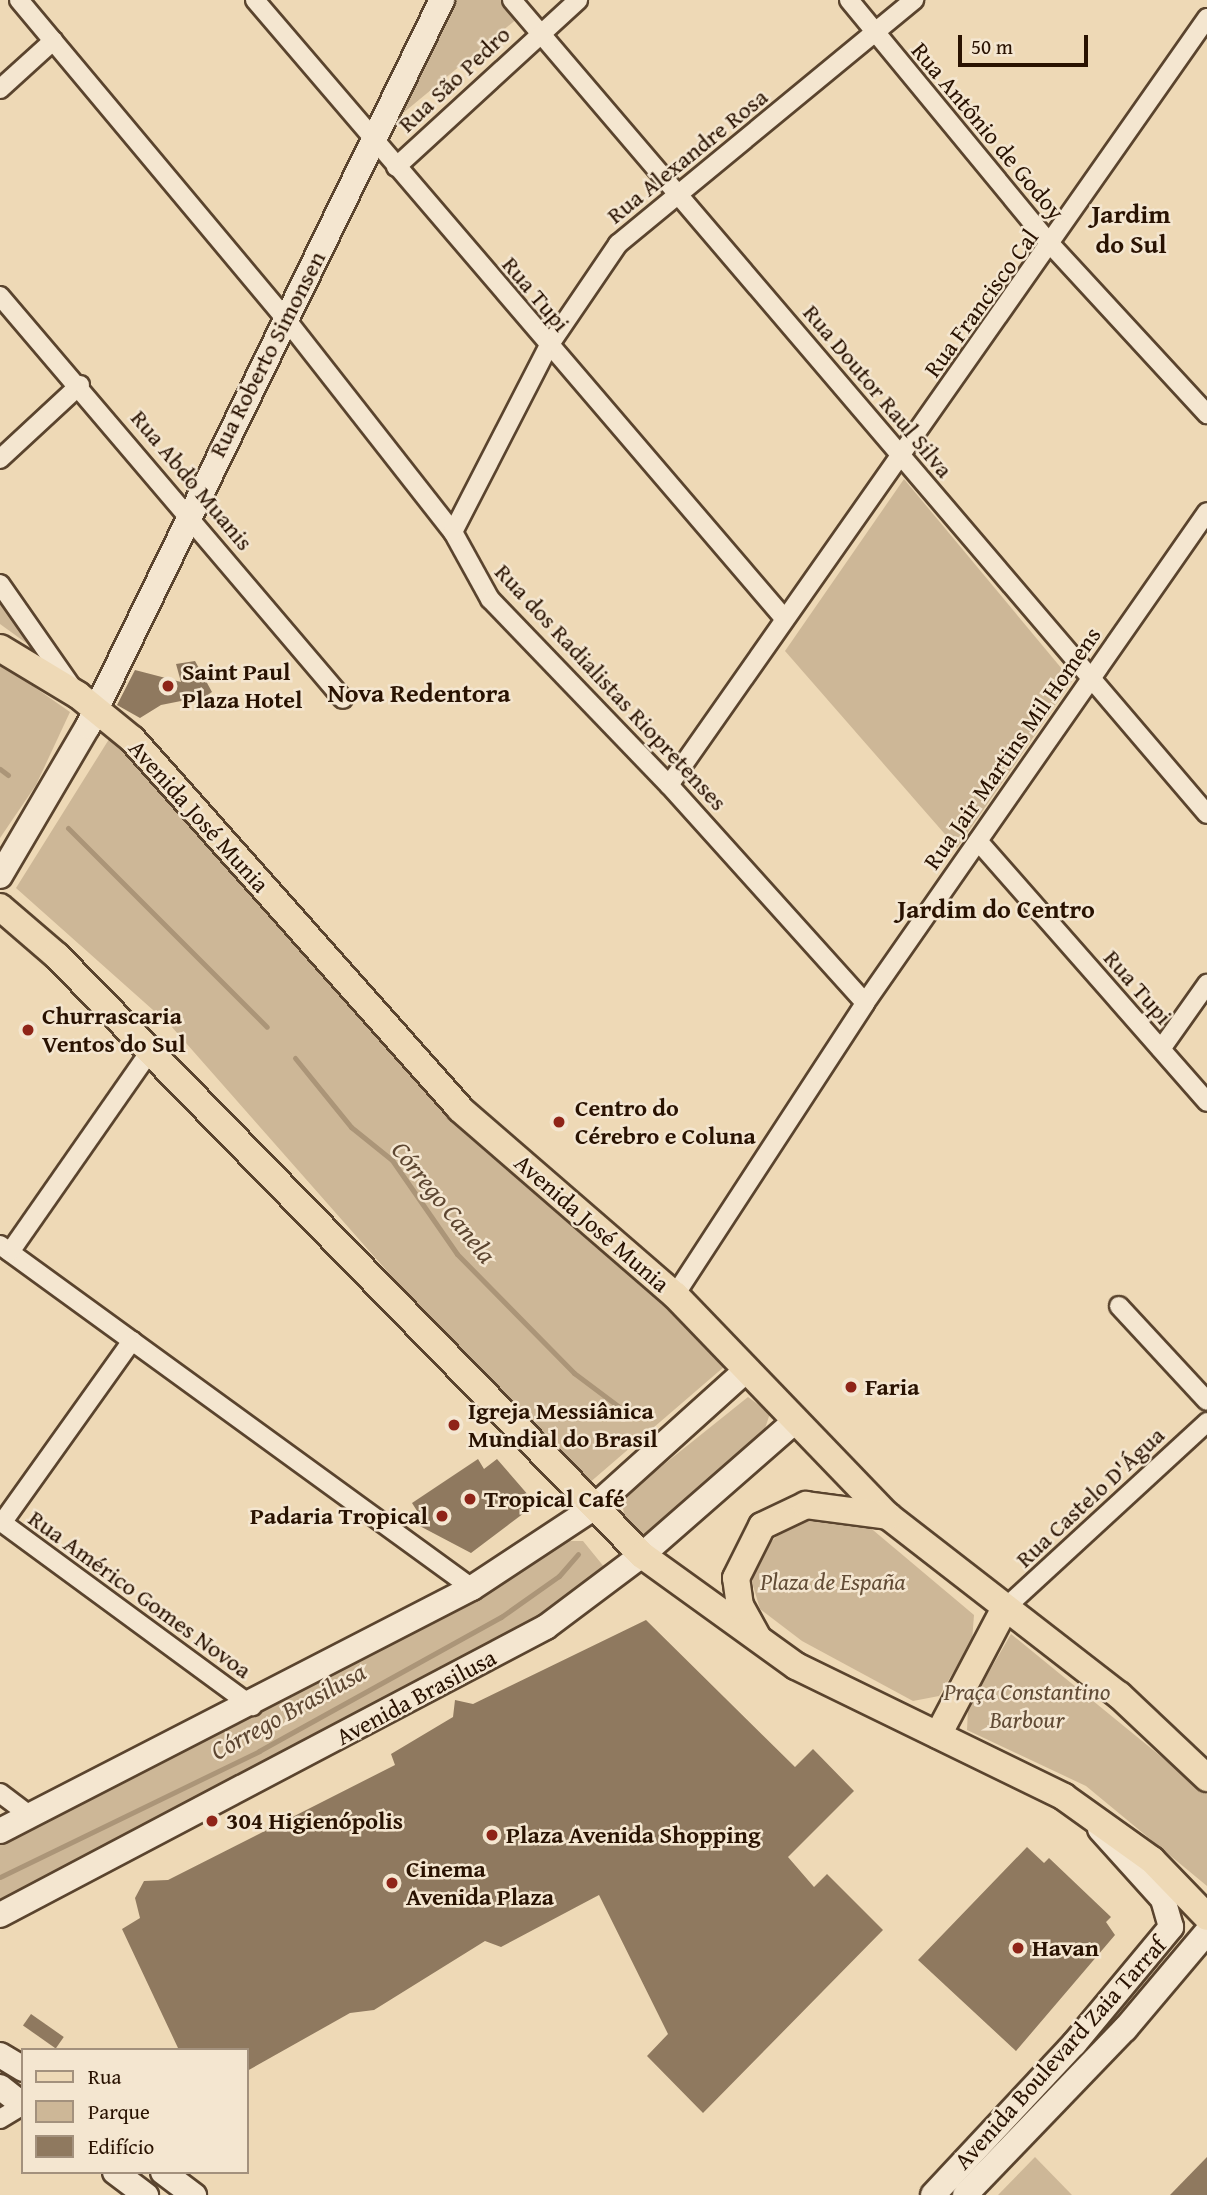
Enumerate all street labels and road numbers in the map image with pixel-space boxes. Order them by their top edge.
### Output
street label: Rua São Pedro [392,20,516,138]
street label: Rua Antônio de Godoy [905,36,1071,226]
street label: Rua Alexandre Rosa [601,82,773,230]
street label: Rua Francisco Cal [918,223,1044,383]
street label: Rua Roberto Simonsen [203,246,331,462]
street label: Rua Tupi [496,250,576,338]
street label: Rua Doutor Raul Silva [797,299,959,483]
street label: Rua Abdo Muanis [125,404,259,556]
street label: Rua dos Radialistas Riopretenses [489,558,733,816]
street label: Rua Jair Martins Mil Homens [917,621,1107,875]
street label: Avenida José Munia [123,734,275,898]
street label: Rua Tupi [1098,944,1178,1030]
street label: Avenida José Munia [509,1148,675,1298]
street label: Rua Castelo D'Água [1010,1421,1170,1573]
street label: Rua Américo Gomes Novoa [23,1504,257,1684]
street label: Avenida Brasilusa [331,1643,501,1751]
street label: Avenida Boulevard Zaia Tarraf [948,1931,1172,2175]

